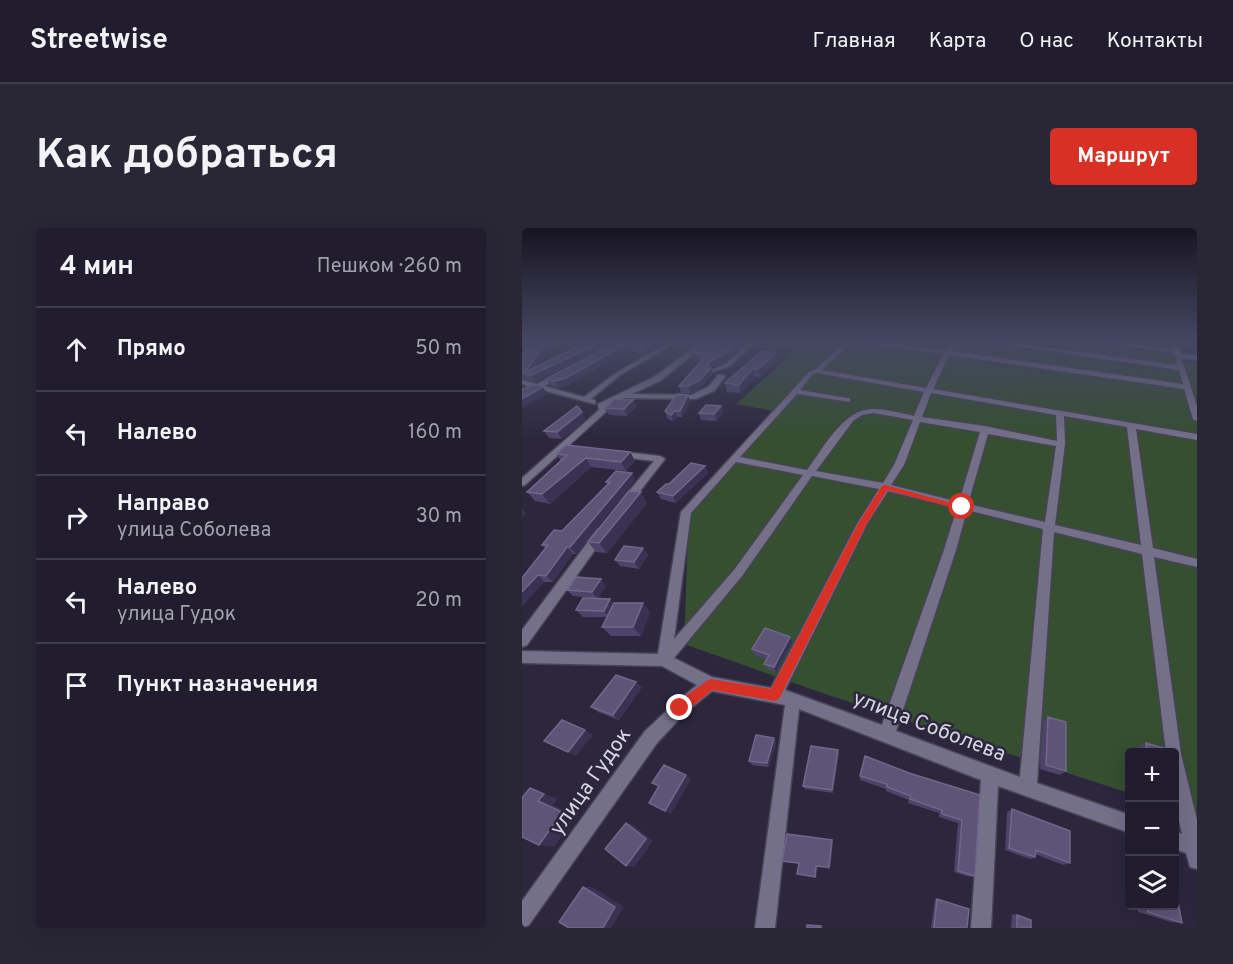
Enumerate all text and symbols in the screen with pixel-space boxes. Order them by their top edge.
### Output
text: Streetwise [30,23,168,59]
text: Главная [812,28,896,55]
text: Карта [929,28,986,55]
text: О нас [1019,28,1074,55]
text: Контакты [1107,28,1203,55]
button: Маршрут [1050,128,1197,185]
text: Как добраться [36,130,338,183]
text: 4 мин [60,251,134,284]
text: Пешком · 260 m [317,254,462,280]
icon: ahead [60,333,93,366]
text: Прямо [117,336,186,363]
text: 50 m [415,336,462,362]
icon: left [60,417,93,450]
text: Налево [117,420,197,447]
text: 160 m [408,420,462,446]
text: Направо [117,491,209,518]
route start [948,493,974,519]
icon: right [60,501,93,534]
text: 30 m [416,504,462,530]
text: улица Соболева [117,518,271,544]
text: Налево [117,575,197,602]
icon: left [60,585,93,618]
text: 20 m [415,588,462,614]
text: улица Гудок [117,602,236,628]
icon: arrive [60,669,93,702]
text: Пункт назначения [117,672,318,699]
street label: улица Соболева [849,685,1009,769]
route end [666,694,692,720]
street label: улица Гудок [544,723,638,841]
map controls [1125,748,1179,910]
button: + [1125,748,1179,802]
button: − [1125,802,1179,856]
button: layers [1125,856,1179,910]

